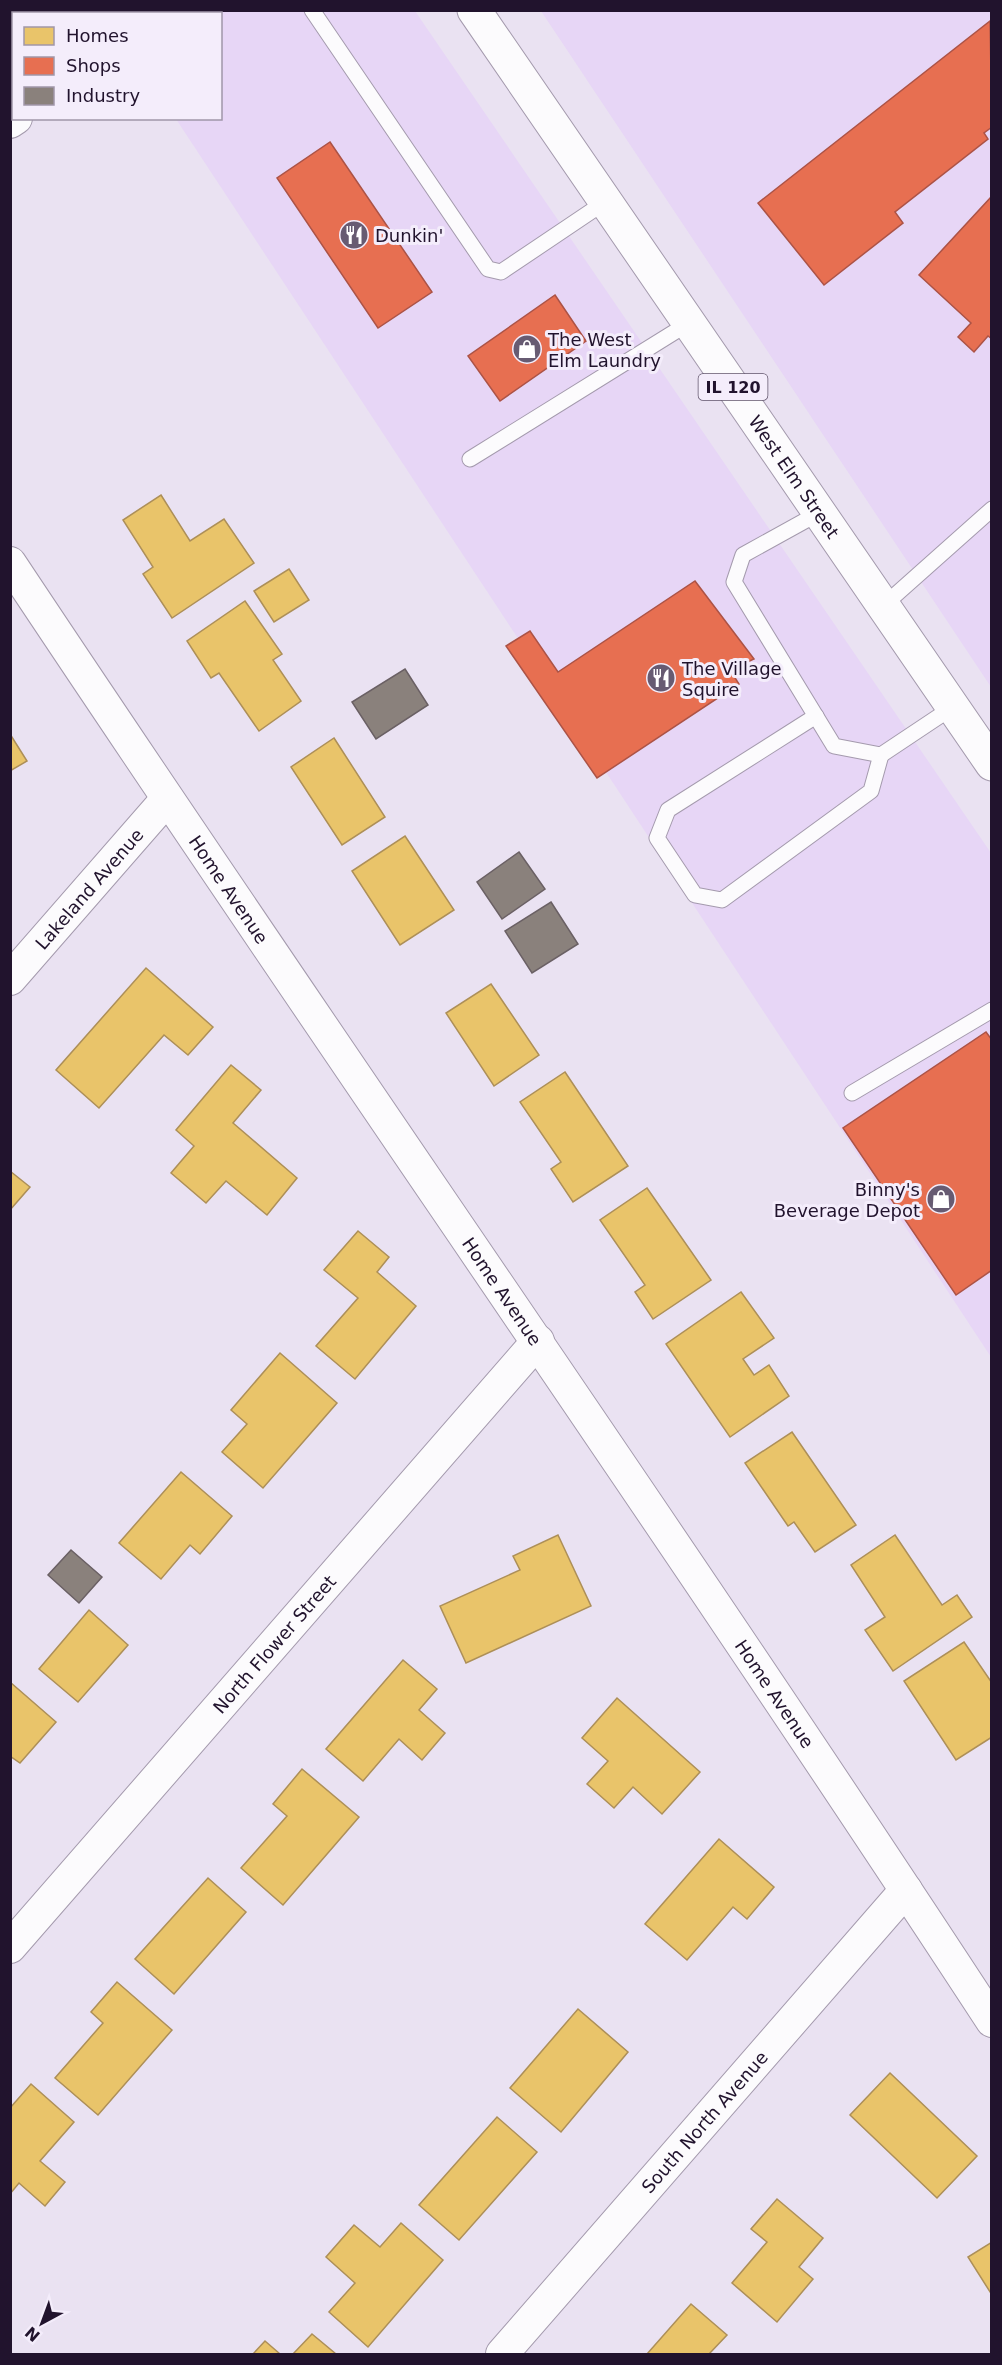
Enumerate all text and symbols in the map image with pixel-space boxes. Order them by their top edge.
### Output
legend [12,12,222,120]
text: Homes [66,25,129,46]
text: Shops [66,55,121,76]
text: Industry [66,85,140,106]
restaurant icon: Dunkin' [338,219,370,251]
place label: Dunkin' [375,225,443,246]
place label: The West Elm Laundry [547,329,661,371]
shop icon: The West Elm Laundry [511,333,543,365]
road number: IL 120 [698,374,768,400]
street label: West Elm Street [745,411,844,542]
place label: The Village Squire [681,658,782,700]
restaurant icon: The Village Squire [645,662,677,694]
street label: Lakeland Avenue [31,824,147,953]
street label: Home Avenue [185,831,273,947]
place label: Binny's Beverage Depot [774,1179,920,1221]
shop icon: Binny's Beverage Depot [925,1183,957,1215]
street label: Home Avenue [458,1233,546,1349]
street label: North Flower Street [208,1571,340,1717]
street label: Home Avenue [731,1635,819,1752]
street label: South North Avenue [637,2047,772,2197]
north arrow [12,2293,72,2353]
text: N [21,2322,44,2346]

